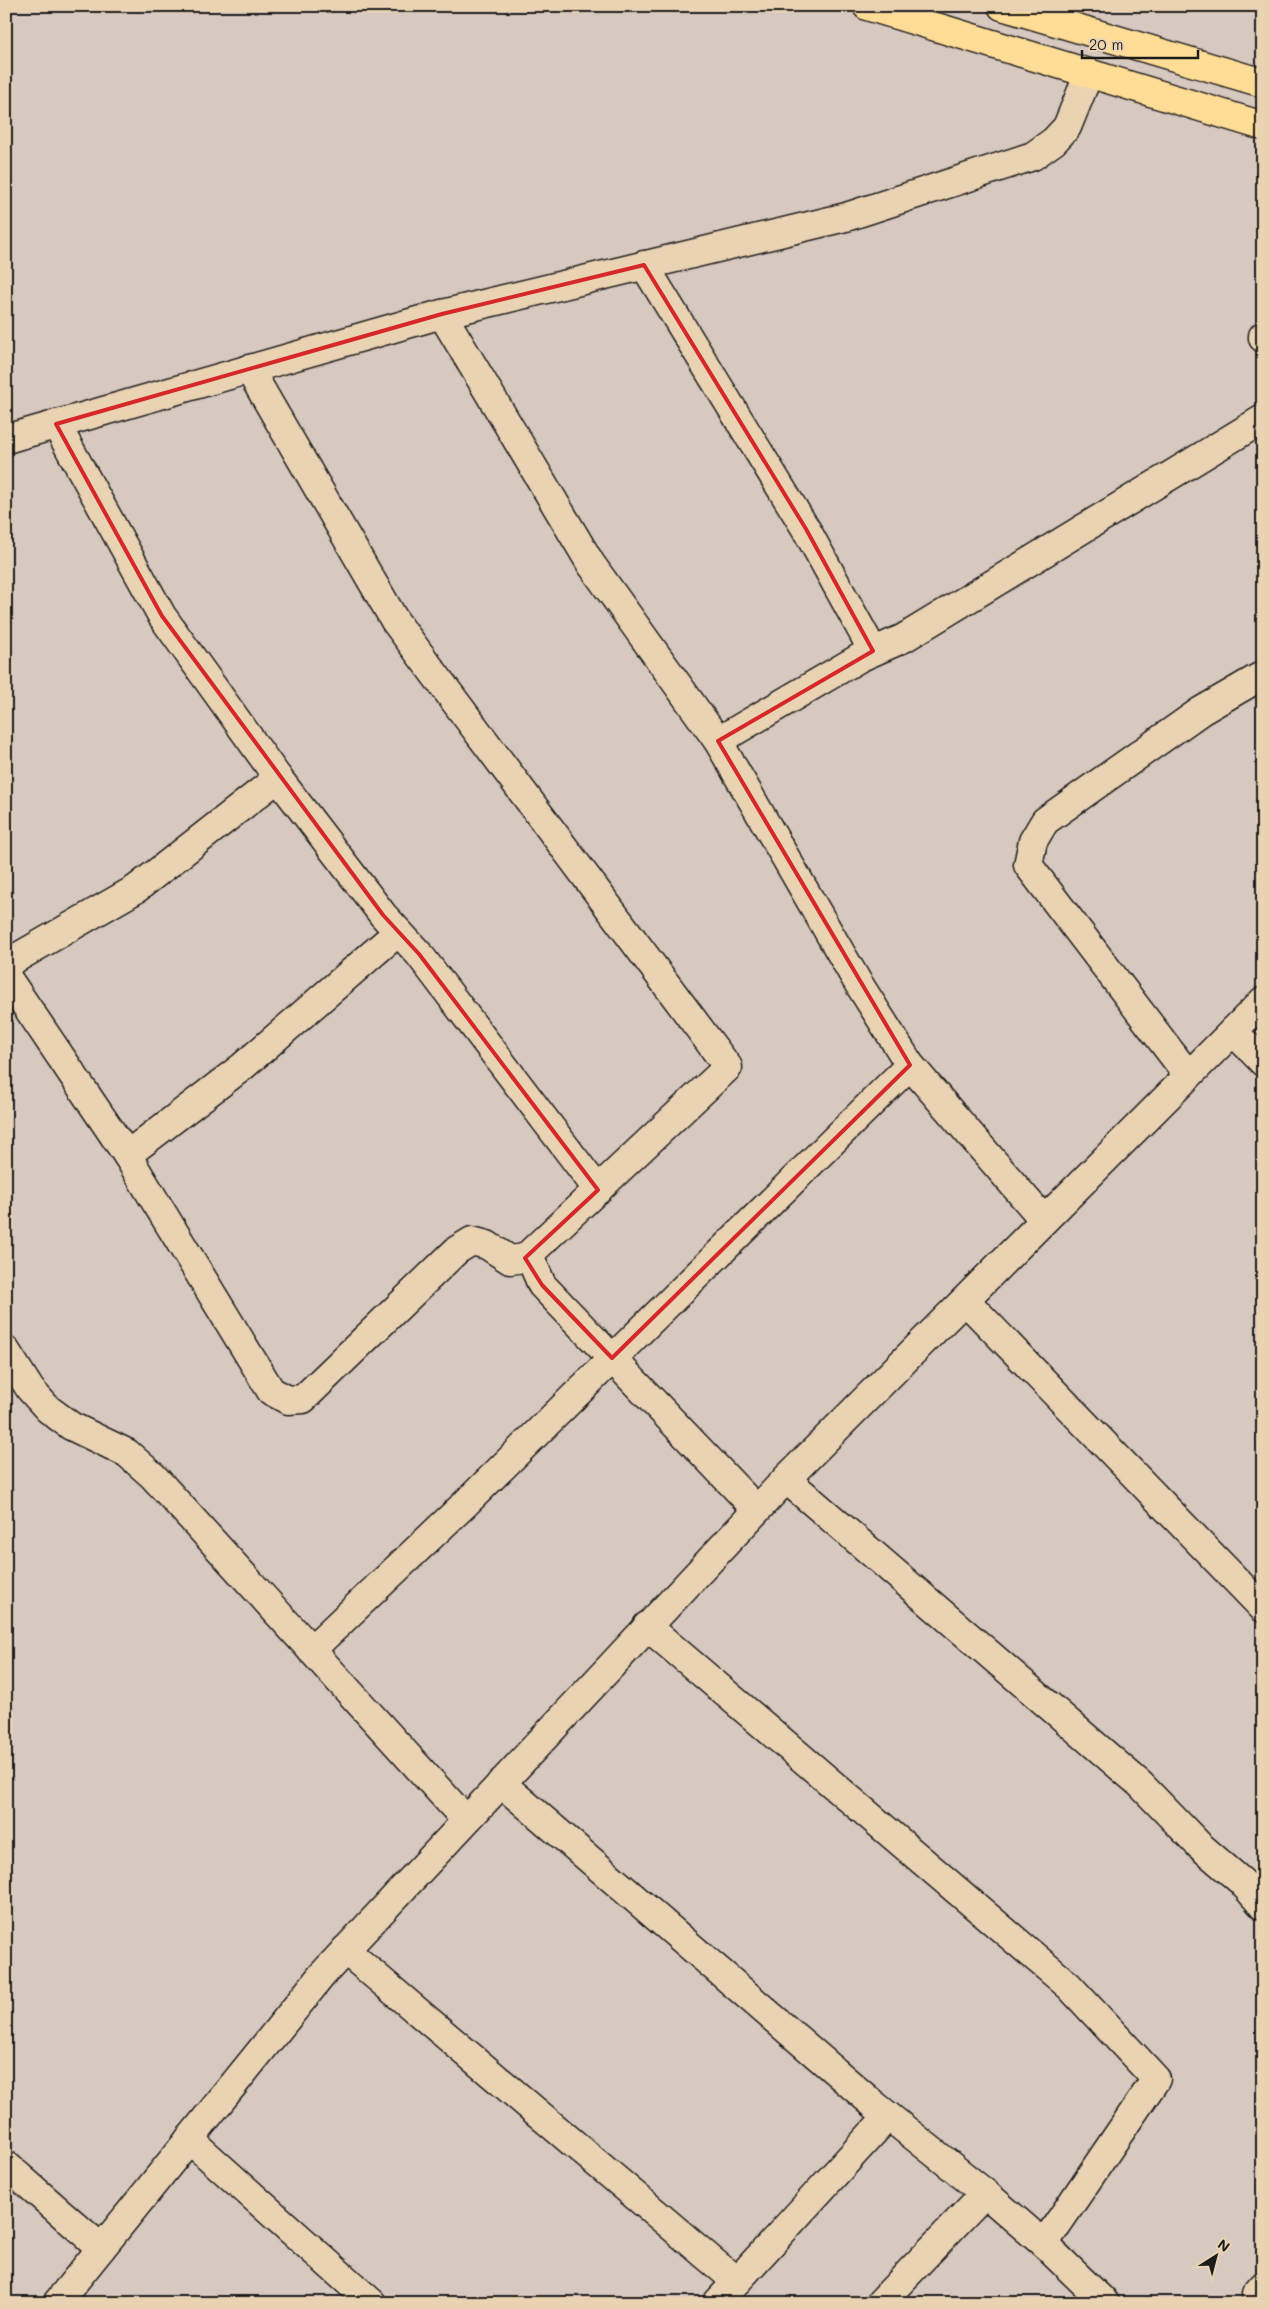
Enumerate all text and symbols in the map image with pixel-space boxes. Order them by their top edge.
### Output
scale bar [1082,28,1198,60]
text: 20 m [1089,34,1123,54]
north arrow [1192,2232,1242,2282]
text: N [1214,2234,1234,2256]

